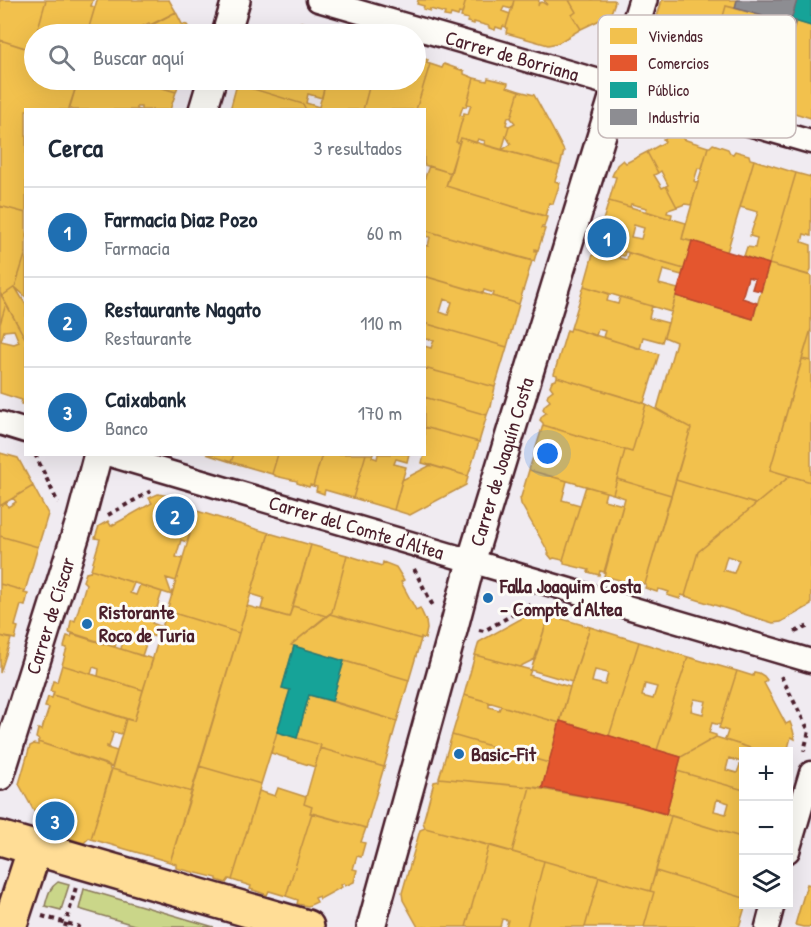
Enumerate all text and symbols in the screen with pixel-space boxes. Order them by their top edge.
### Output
legend [598,15,796,138]
street label: Carrer de Borriana [442,23,582,88]
search box [24,24,426,90]
text: Viviendas [648,25,703,47]
icon: search [45,41,78,74]
text: Buscar aquí [93,42,185,72]
text: Comercios [648,52,709,74]
text: Público [648,79,690,101]
text: Industria [648,106,699,128]
text: Cerca [48,130,103,165]
text: 3 resultados [313,134,402,161]
text: Farmacia Diaz Pozo [105,204,257,234]
pin: 1 [588,216,626,260]
text: 1 [64,219,71,246]
text: 60 m [367,219,402,246]
text: Farmacia [105,234,170,261]
text: Restaurante Nagato [105,294,261,324]
text: 2 [63,309,72,336]
text: 110 m [360,309,402,336]
text: Restaurante [105,324,192,351]
street label: Carrer de Joaquín Costa [463,374,540,550]
text: Caixabank [105,384,186,414]
text: 3 [63,399,72,426]
text: 170 m [358,399,402,426]
text: Banco [105,414,148,441]
your location [533,439,562,468]
street label: Carrer del Comte d'Altea [266,488,447,565]
pin: 2 [156,494,195,538]
street label: Carrer de Císcar [19,553,81,678]
place label: Falla Joaquim Costa - Compte d'Altea [499,572,641,623]
marker: Falla Joaquim Costa - Compte d'Altea [481,591,495,605]
place label: Ristorante Roco de Turia [99,598,194,648]
marker: Ristorante Roco de Turia [80,617,94,631]
place label: Basic-Fit [471,740,537,767]
marker: Basic-Fit [452,747,466,761]
map controls [739,747,793,909]
button: + [739,747,793,801]
pin: 3 [36,798,74,844]
button: − [739,801,793,855]
button: layers [739,855,793,909]

